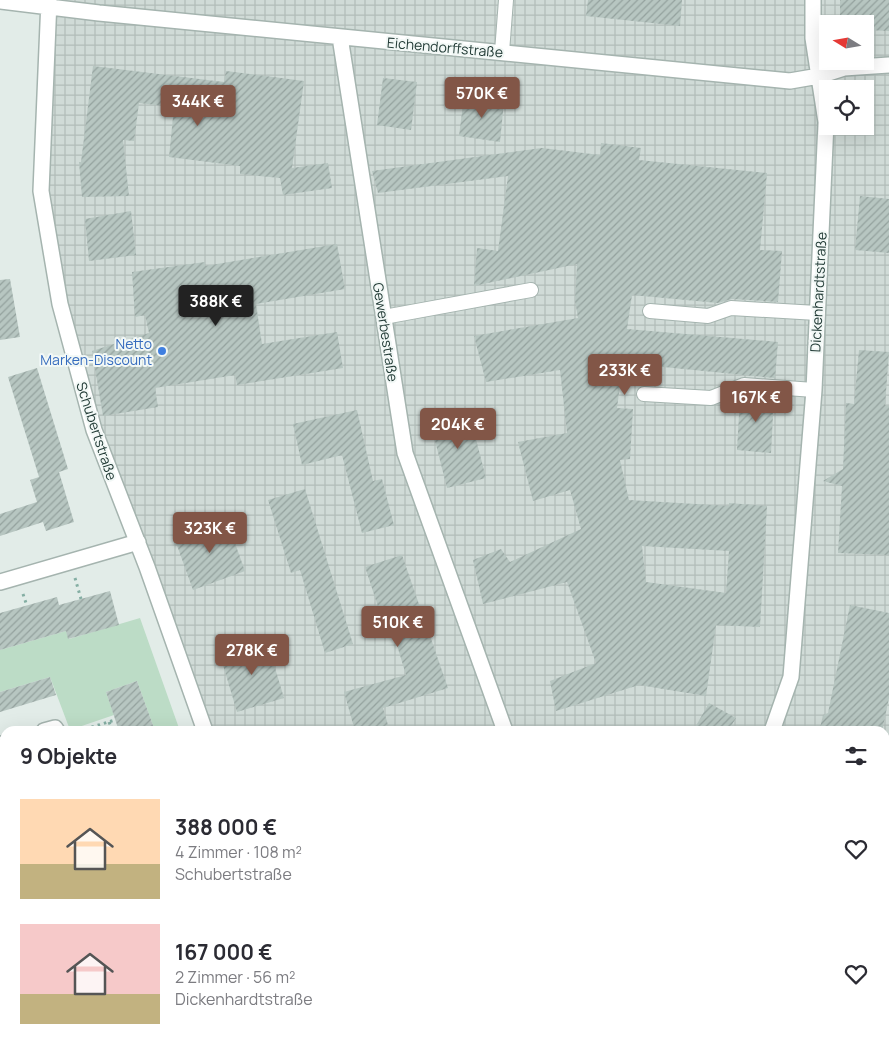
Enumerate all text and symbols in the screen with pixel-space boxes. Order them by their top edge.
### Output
north arrow [819,15,874,70]
map controls [819,15,874,135]
street label: Eichendorffstraße [386,32,504,62]
pin: 570K € [441,76,523,119]
button: locate [819,80,874,135]
text: 570K € [456,82,508,104]
pin: 344K € [157,84,239,127]
text: 344K € [172,90,224,112]
street label: Dickenhardtstraße [805,231,831,353]
street label: Gewerbestraße [369,281,403,383]
pin: 388K € [175,284,257,327]
text: 388K € [189,290,243,312]
place label: Netto Marken-Discount [40,334,152,369]
marker: Netto Marken-Discount [156,345,168,357]
pin: 233K € [584,354,666,396]
text: 233K € [599,359,651,381]
street label: Schubertstraße [72,379,122,483]
pin: 167K € [715,380,797,423]
text: 167K € [731,386,781,408]
pin: 204K € [417,408,499,450]
text: 204K € [431,413,485,435]
pin: 323K € [169,512,251,554]
text: 323K € [184,517,236,539]
pin: 510K € [357,606,439,648]
text: 510K € [372,611,424,633]
pin: 278K € [211,634,293,676]
text: 278K € [226,639,278,661]
text: 9 Objekte [20,742,117,770]
icon: filters [842,742,870,770]
text: 388 000 € [175,813,277,841]
icon: home [60,819,120,879]
icon: heart [842,835,870,863]
text: 4 Zimmer · 108 m² [175,841,302,863]
text: Schubertstraße [175,863,292,885]
text: 167 000 € [175,938,273,966]
icon: home [60,944,120,1004]
icon: heart [842,960,870,988]
text: 2 Zimmer · 56 m² [175,966,295,988]
text: Dickenhardtstraße [175,988,313,1010]

